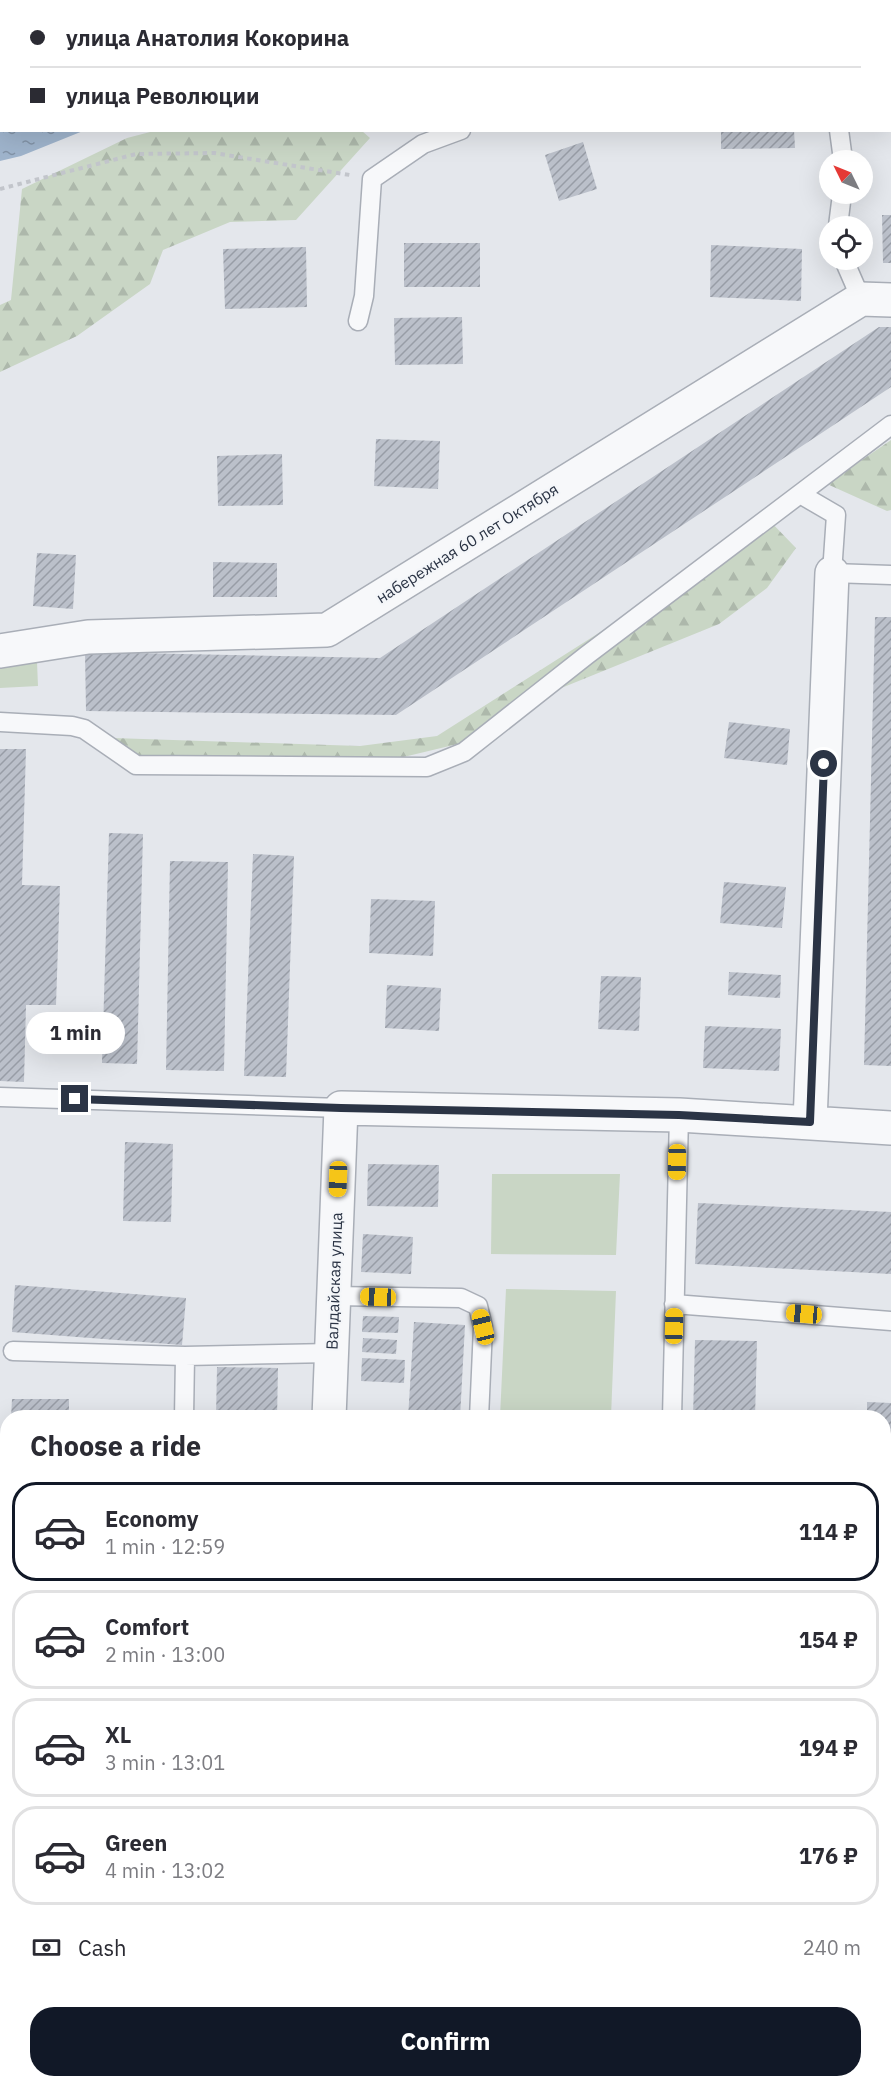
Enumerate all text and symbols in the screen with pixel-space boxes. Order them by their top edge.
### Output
text: улица Анатолия Кокорина [66,23,349,52]
text: улица Революции [66,81,259,110]
north arrow [819,150,873,204]
map controls [819,150,873,270]
button: locate [819,216,873,270]
street label: набережная 60 лет Октября [372,479,562,607]
route start [810,750,837,777]
callout: 1 min [26,1012,124,1054]
text: 1 min [49,1019,102,1046]
route end [61,1085,88,1112]
car [668,1144,686,1180]
car [328,1161,348,1197]
street label: Валдайская улица [322,1211,346,1350]
car [360,1287,396,1307]
car [785,1303,823,1325]
car [470,1307,496,1347]
car [665,1308,683,1344]
text: Choose a ride [30,1428,201,1463]
text: Economy [105,1504,199,1533]
icon: car [33,1505,87,1559]
text: 114 ₽ [799,1517,858,1546]
text: 1 min · 12:59 [105,1533,225,1560]
text: Comfort [105,1612,189,1641]
icon: car [33,1613,87,1667]
text: 154 ₽ [799,1625,858,1654]
text: 2 min · 13:00 [105,1641,225,1668]
text: XL [105,1720,131,1749]
icon: car [33,1721,87,1775]
text: 194 ₽ [799,1733,858,1762]
text: 3 min · 13:01 [105,1749,225,1776]
text: Green [105,1828,167,1857]
icon: car [33,1829,87,1883]
text: 176 ₽ [799,1841,858,1870]
text: 4 min · 13:02 [105,1857,225,1884]
icon: cash [30,1931,63,1964]
text: Cash [78,1933,127,1962]
text: 240 m [803,1934,861,1961]
button: Confirm [30,2007,861,2076]

